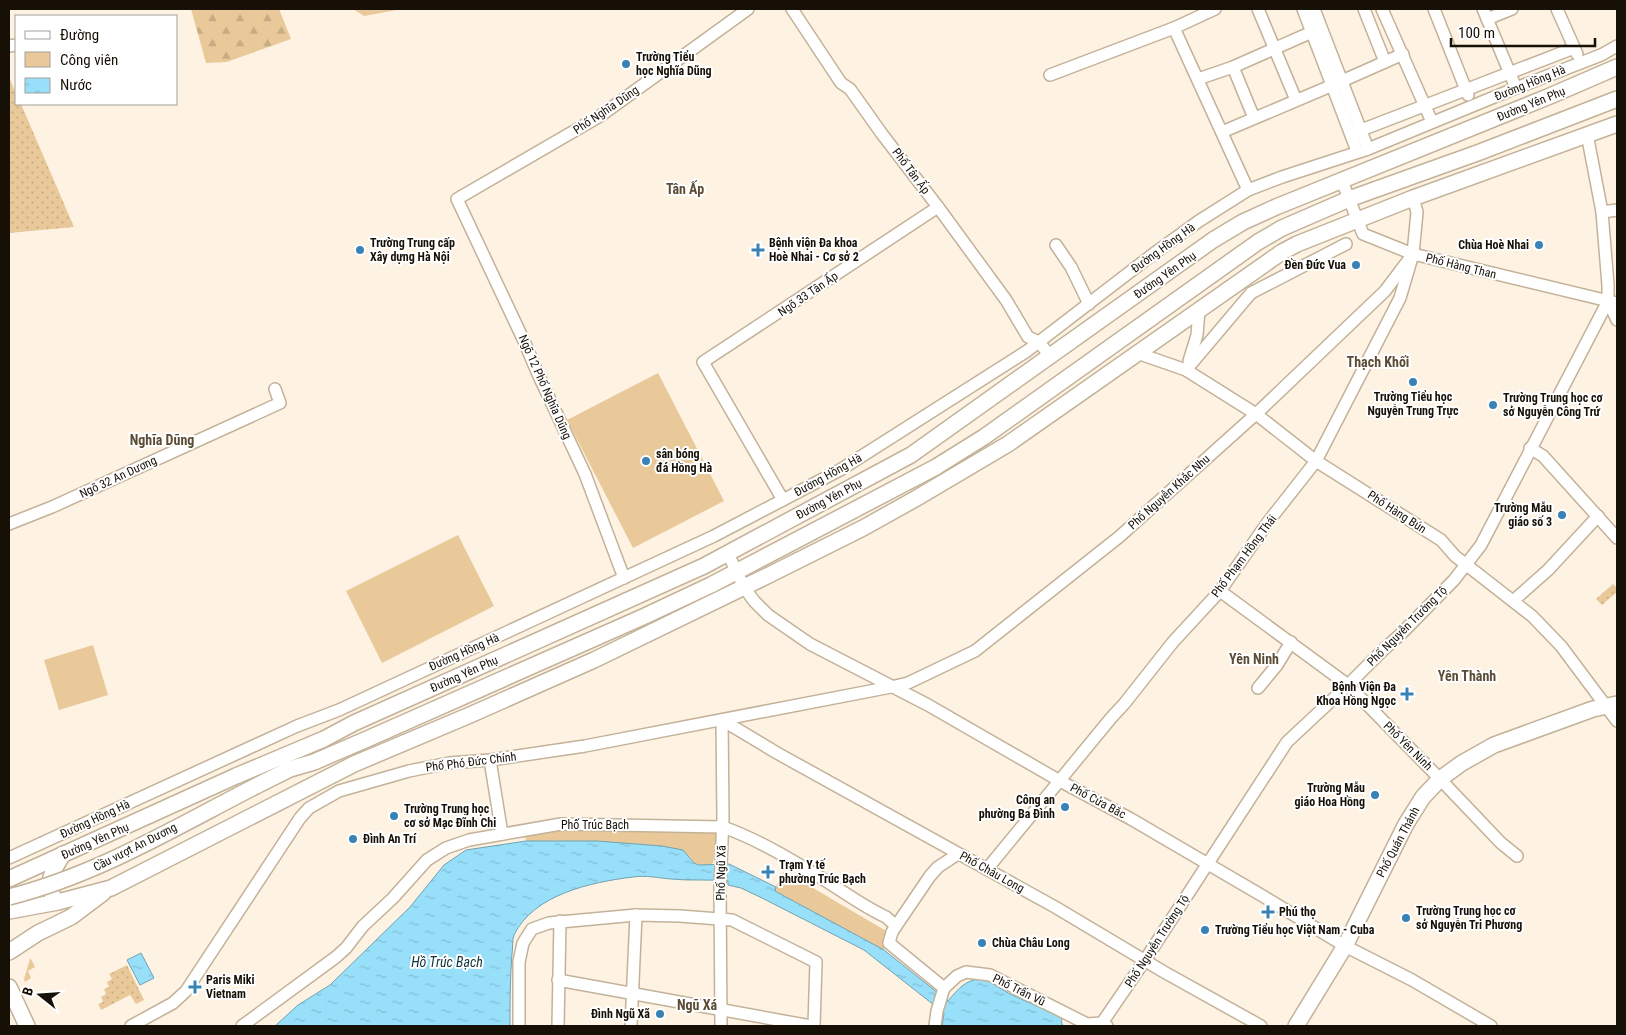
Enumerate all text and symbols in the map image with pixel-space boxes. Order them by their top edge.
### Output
legend [15,15,178,105]
scale bar [1451,15,1595,47]
text: 100 m [1458,24,1495,42]
text: Đường [60,26,99,44]
place label: Trường Tiểu học Nghĩa Dũng [636,50,712,78]
text: Công viên [60,51,118,69]
marker: Trường Tiểu học Nghĩa Dũng [620,58,632,70]
street label: Đường Hồng Hà [1492,62,1568,104]
text: Nước [60,76,92,94]
street label: Phố Nghĩa Dũng [571,83,642,137]
street label: Đường Yên Phụ [1495,84,1567,124]
street label: Phố Tân Ấp [889,144,934,197]
district label: Tân Ấp [666,180,704,197]
street label: Đường Hồng Hà [1128,220,1198,276]
place label: Trường Trung cấp Xây dựng Hà Nội [370,236,455,264]
place label: Bệnh viện Đa khoa Hoè Nhai - Cơ sở 2 [769,236,859,264]
place label: Chùa Hoè Nhai [1458,238,1529,252]
marker: Chùa Hoè Nhai [1533,239,1545,251]
marker: Bệnh viện Đa khoa Hoè Nhai - Cơ sở 2 [751,243,765,257]
marker: Trường Trung cấp Xây dựng Hà Nội [354,244,366,256]
street label: Đường Yên Phụ [1131,248,1199,302]
street label: Phố Hàng Than [1424,250,1498,282]
place label: Đền Đức Vua [1285,258,1346,272]
marker: Đền Đức Vua [1350,259,1362,271]
street label: Ngõ 33 Tân Ấp [774,267,841,319]
street label: Ngõ 12 Phố Nghĩa Dũng [516,333,574,441]
district label: Thạch Khối [1347,354,1409,370]
marker: Trường Tiểu học Nguyễn Trung Trực [1407,376,1419,388]
place label: Trường Tiểu học Nguyễn Trung Trực [1367,390,1459,418]
place label: Trường Trung học cơ sở Nguyễn Công Trứ [1503,391,1604,419]
marker: Trường Trung học cơ sở Nguyễn Công Trứ [1487,399,1499,411]
district label: Nghĩa Dũng [130,432,194,448]
place label: sân bóng đá Hồng Hà [656,447,713,475]
street label: Đường Hồng Hà [792,451,865,499]
street label: Phố Nguyễn Khắc Nhu [1125,452,1213,532]
street label: Ngõ 32 An Dương [77,453,159,501]
marker: sân bóng đá Hồng Hà [640,455,652,467]
street label: Đường Yên Phụ [794,476,864,522]
street label: Phố Hàng Bún [1365,488,1429,536]
place label: Trường Mẫu giáo số 3 [1494,501,1552,529]
marker: Trường Mẫu giáo số 3 [1556,509,1568,521]
street label: Phố Phạm Hồng Thái [1208,512,1280,600]
street label: Phố Nguyễn Trường Tộ [1364,583,1450,669]
street label: Đường Hồng Hà [427,630,501,674]
district label: Yên Ninh [1229,651,1279,667]
street label: Đường Yên Phụ [428,653,500,695]
district label: Yên Thành [1438,668,1496,684]
place label: Bệnh Viện Đa Khoa Hồng Ngọc [1316,680,1396,708]
marker: Bệnh Viện Đa Khoa Hồng Ngọc [1400,687,1414,701]
street label: Phố Yên Ninh [1381,719,1435,773]
street label: Phố Phó Đức Chính [425,749,517,775]
street label: Phố Cửa Bắc [1068,781,1129,822]
place label: Trường Mẫu giáo Hoa Hồng [1295,781,1365,809]
marker: Trường Mẫu giáo Hoa Hồng [1369,789,1381,801]
place label: Công an phường Ba Đình [979,793,1055,821]
street label: Đường Hồng Hà [58,797,132,841]
marker: Công an phường Ba Đình [1059,801,1071,813]
place label: Trường Trung học cơ sở Mạc Đĩnh Chi [404,802,496,830]
street label: Phố Quán Thánh [1374,804,1423,880]
marker: Trường Trung học cơ sở Mạc Đĩnh Chi [388,810,400,822]
street label: Phố Trúc Bạch [561,818,629,832]
street label: Đường Yên Phụ [59,820,131,862]
street label: Cầu vượt An Dương [91,820,179,874]
place label: Đình An Trí [363,832,417,846]
marker: Đình An Trí [347,833,359,845]
street label: Phố Ngũ Xã [714,845,728,901]
street label: Phố Châu Long [957,849,1027,896]
place label: Trạm Y tế phường Trúc Bạch [779,858,866,886]
marker: Trạm Y tế phường Trúc Bạch [761,865,775,879]
street label: Phố Nguyễn Trường Tộ [1122,892,1192,990]
place label: Trường Trung học cơ sở Nguyễn Tri Phương [1416,904,1522,932]
marker: Phú thọ [1261,905,1275,919]
place label: Phú thọ [1279,905,1316,919]
marker: Trường Trung học cơ sở Nguyễn Tri Phương [1400,912,1412,924]
place label: Trường Tiểu học Việt Nam - Cuba [1215,923,1375,937]
marker: Trường Tiểu học Việt Nam - Cuba [1199,924,1211,936]
place label: Chùa Châu Long [992,936,1070,950]
marker: Chùa Châu Long [976,937,988,949]
water label: Hồ Trúc Bạch [411,954,483,970]
north arrow [15,970,65,1020]
street label: Phố Trấn Vũ [990,971,1048,1009]
place label: Paris Miki Vietnam [206,973,255,1001]
marker: Paris Miki Vietnam [188,980,202,994]
text: B [19,985,36,997]
district label: Ngũ Xá [677,997,717,1013]
place label: Đình Ngũ Xã [591,1007,650,1021]
marker: Đình Ngũ Xã [654,1008,666,1020]

